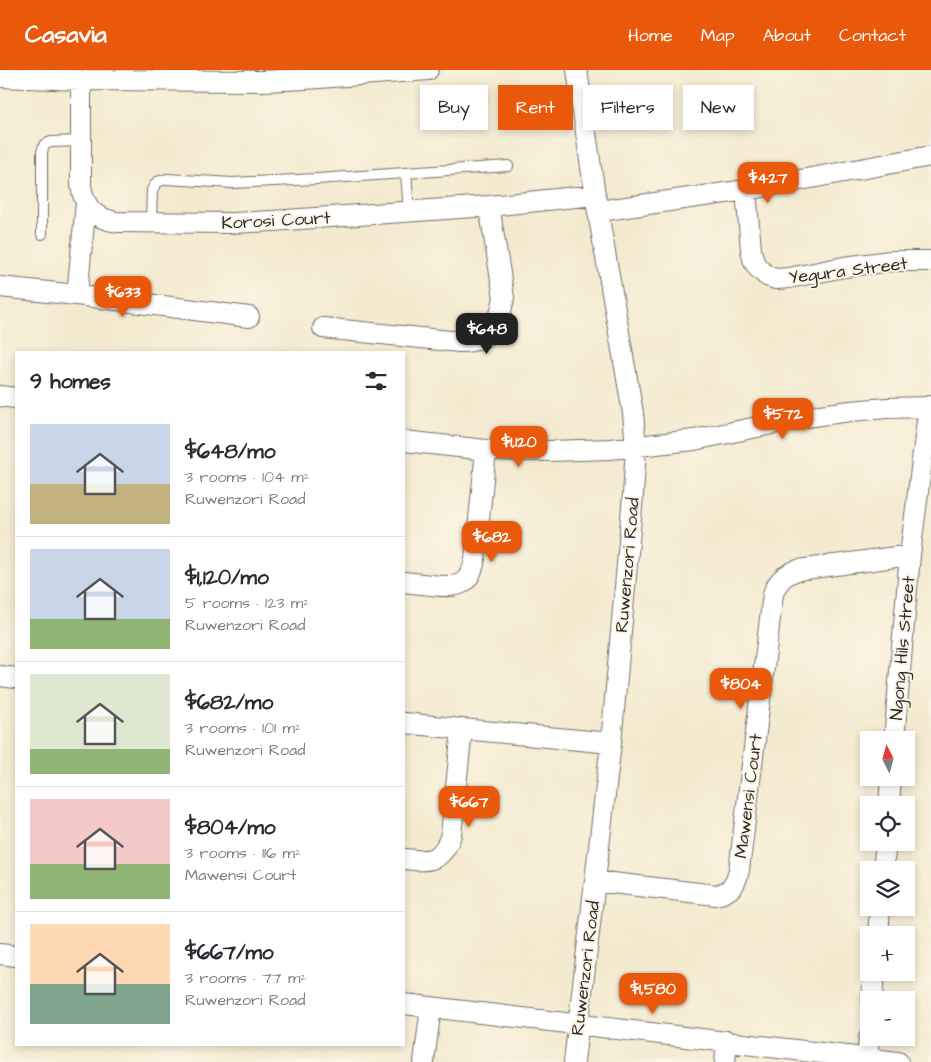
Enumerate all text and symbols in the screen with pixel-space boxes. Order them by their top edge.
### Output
text: Casavia [25,18,107,52]
text: Home [628,23,673,48]
text: Map [701,23,735,48]
text: About [763,23,811,48]
text: Contact [839,23,906,48]
chip: Buy [420,85,488,130]
chip: Rent [498,85,573,130]
chip: Filters [583,85,673,130]
chip: New [683,85,754,130]
pin: $427 [738,162,798,204]
text: $427 [749,167,787,189]
street label: Korosi Court [221,205,332,236]
street label: Yegura Street [787,251,910,291]
pin: $633 [93,276,153,318]
text: $633 [105,281,141,303]
pin: $648 [457,312,517,355]
text: $648 [467,318,507,340]
text: 9 homes [30,367,111,396]
icon: filters [362,367,390,395]
pin: $572 [753,398,813,440]
text: $572 [763,403,803,425]
pin: $1,120 [478,426,560,468]
text: $1,120 [501,431,537,453]
text: $648/mo [185,437,275,466]
icon: home [70,444,130,504]
text: 3 rooms · 104 m² [185,466,310,488]
text: Ruwenzori Road [185,488,305,510]
street label: Ruwenzori Road [609,496,646,634]
pin: $682 [462,520,522,563]
text: $682 [473,526,511,548]
text: $1,120/mo [185,563,269,592]
icon: home [70,569,130,629]
street label: Ngong Hils Street [884,574,922,721]
text: 5 rooms · 123 m² [185,592,309,614]
text: Ruwenzori Road [185,614,305,636]
pin: $804 [711,668,771,710]
text: $804 [721,673,761,695]
text: $682/mo [185,688,273,717]
icon: home [70,694,130,754]
text: 3 rooms · 101 m² [185,717,301,739]
north arrow [860,731,915,786]
map controls [860,731,915,1046]
street label: Mawensi Court [728,732,769,860]
text: Ruwenzori Road [185,739,305,761]
pin: $667 [439,786,499,828]
text: $667 [450,791,488,813]
button: locate [860,796,915,851]
text: $804/mo [185,813,276,842]
icon: home [70,819,130,879]
text: 3 rooms · 116 m² [185,842,301,864]
button: layers [860,861,915,916]
text: Mawensi Court [185,864,297,886]
street label: Ruwenzori Road [565,899,606,1037]
button: + [860,926,915,981]
text: $667/mo [185,938,274,967]
icon: home [70,944,130,1004]
text: 3 rooms · 77 m² [185,967,306,989]
pin: $1,580 [612,972,694,1015]
text: $1,580 [630,978,676,1000]
text: Ruwenzori Road [185,989,305,1011]
button: − [860,991,915,1046]

